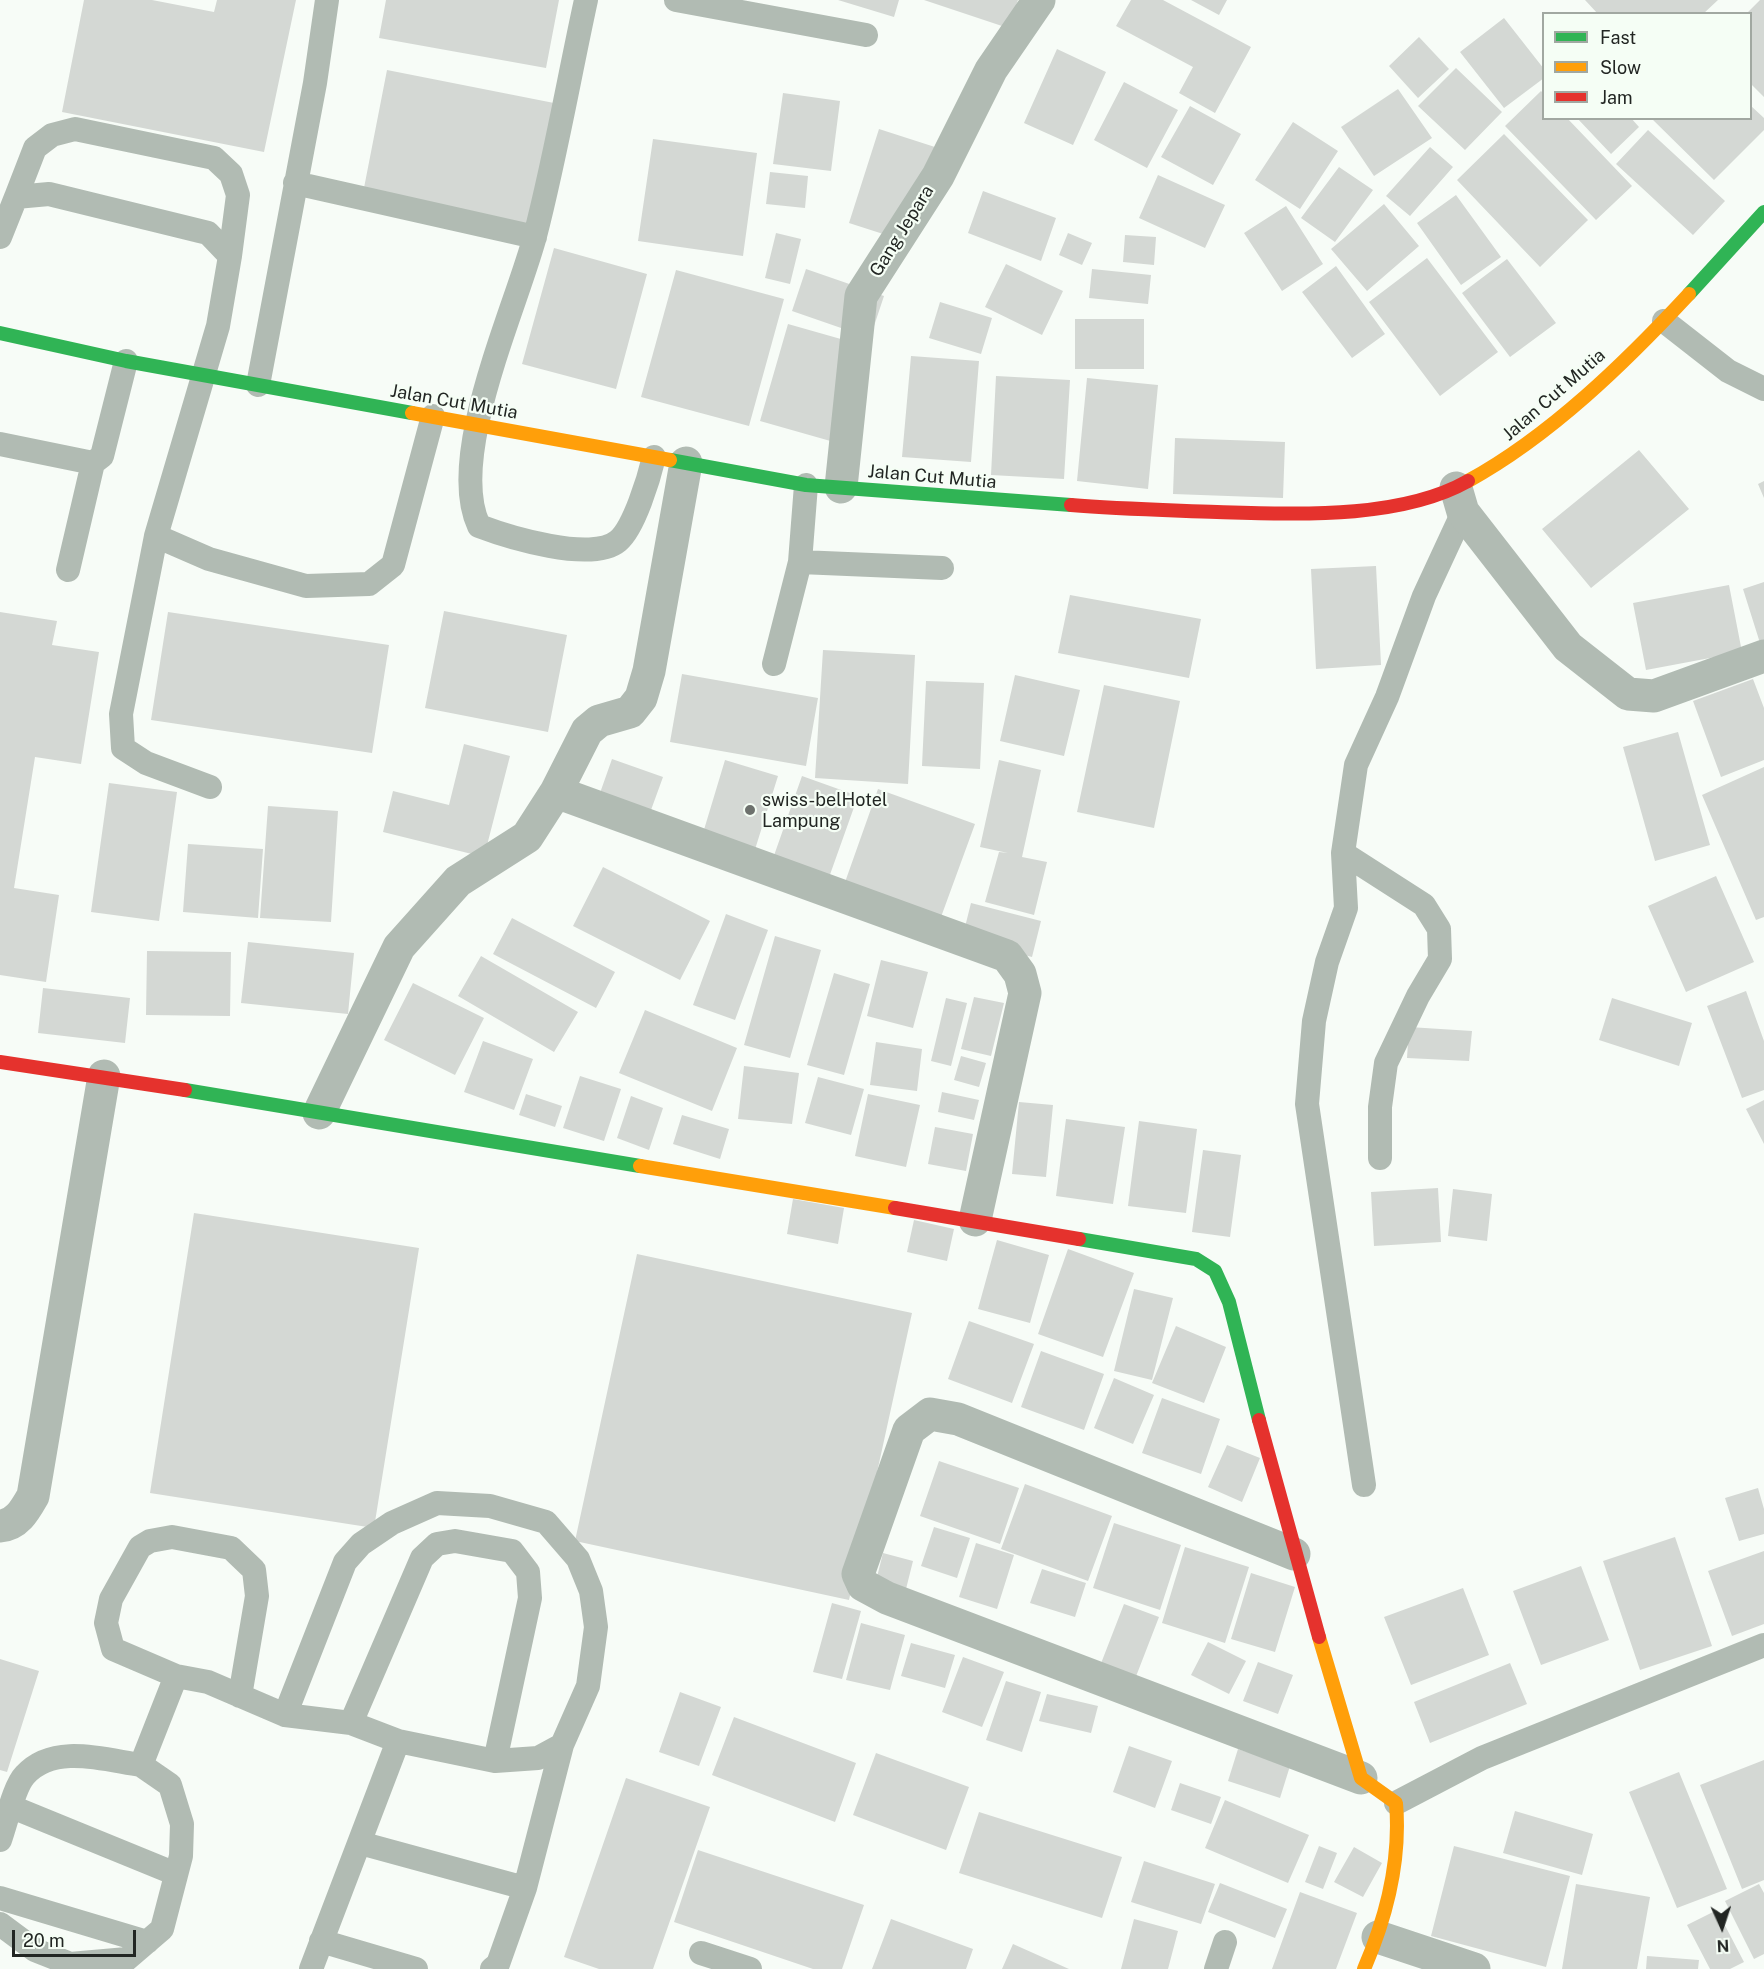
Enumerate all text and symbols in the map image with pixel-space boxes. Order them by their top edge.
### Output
legend [1542,12,1752,120]
text: Fast [1600,27,1636,48]
text: Slow [1600,57,1641,78]
text: Jam [1600,87,1633,108]
street label: Gang Jepara [865,181,939,281]
street label: Jalan Cut Mutia [1498,345,1610,445]
street label: Jalan Cut Mutia [389,380,519,424]
street label: Jalan Cut Mutia [867,461,997,493]
place label: swiss-belHotel Lampung [762,789,887,832]
marker: swiss-belHotel Lampung [743,803,757,817]
north arrow [1692,1897,1752,1957]
scale bar [15,1918,140,1956]
text: 20 m [23,1930,65,1951]
text: N [1716,1936,1730,1955]

